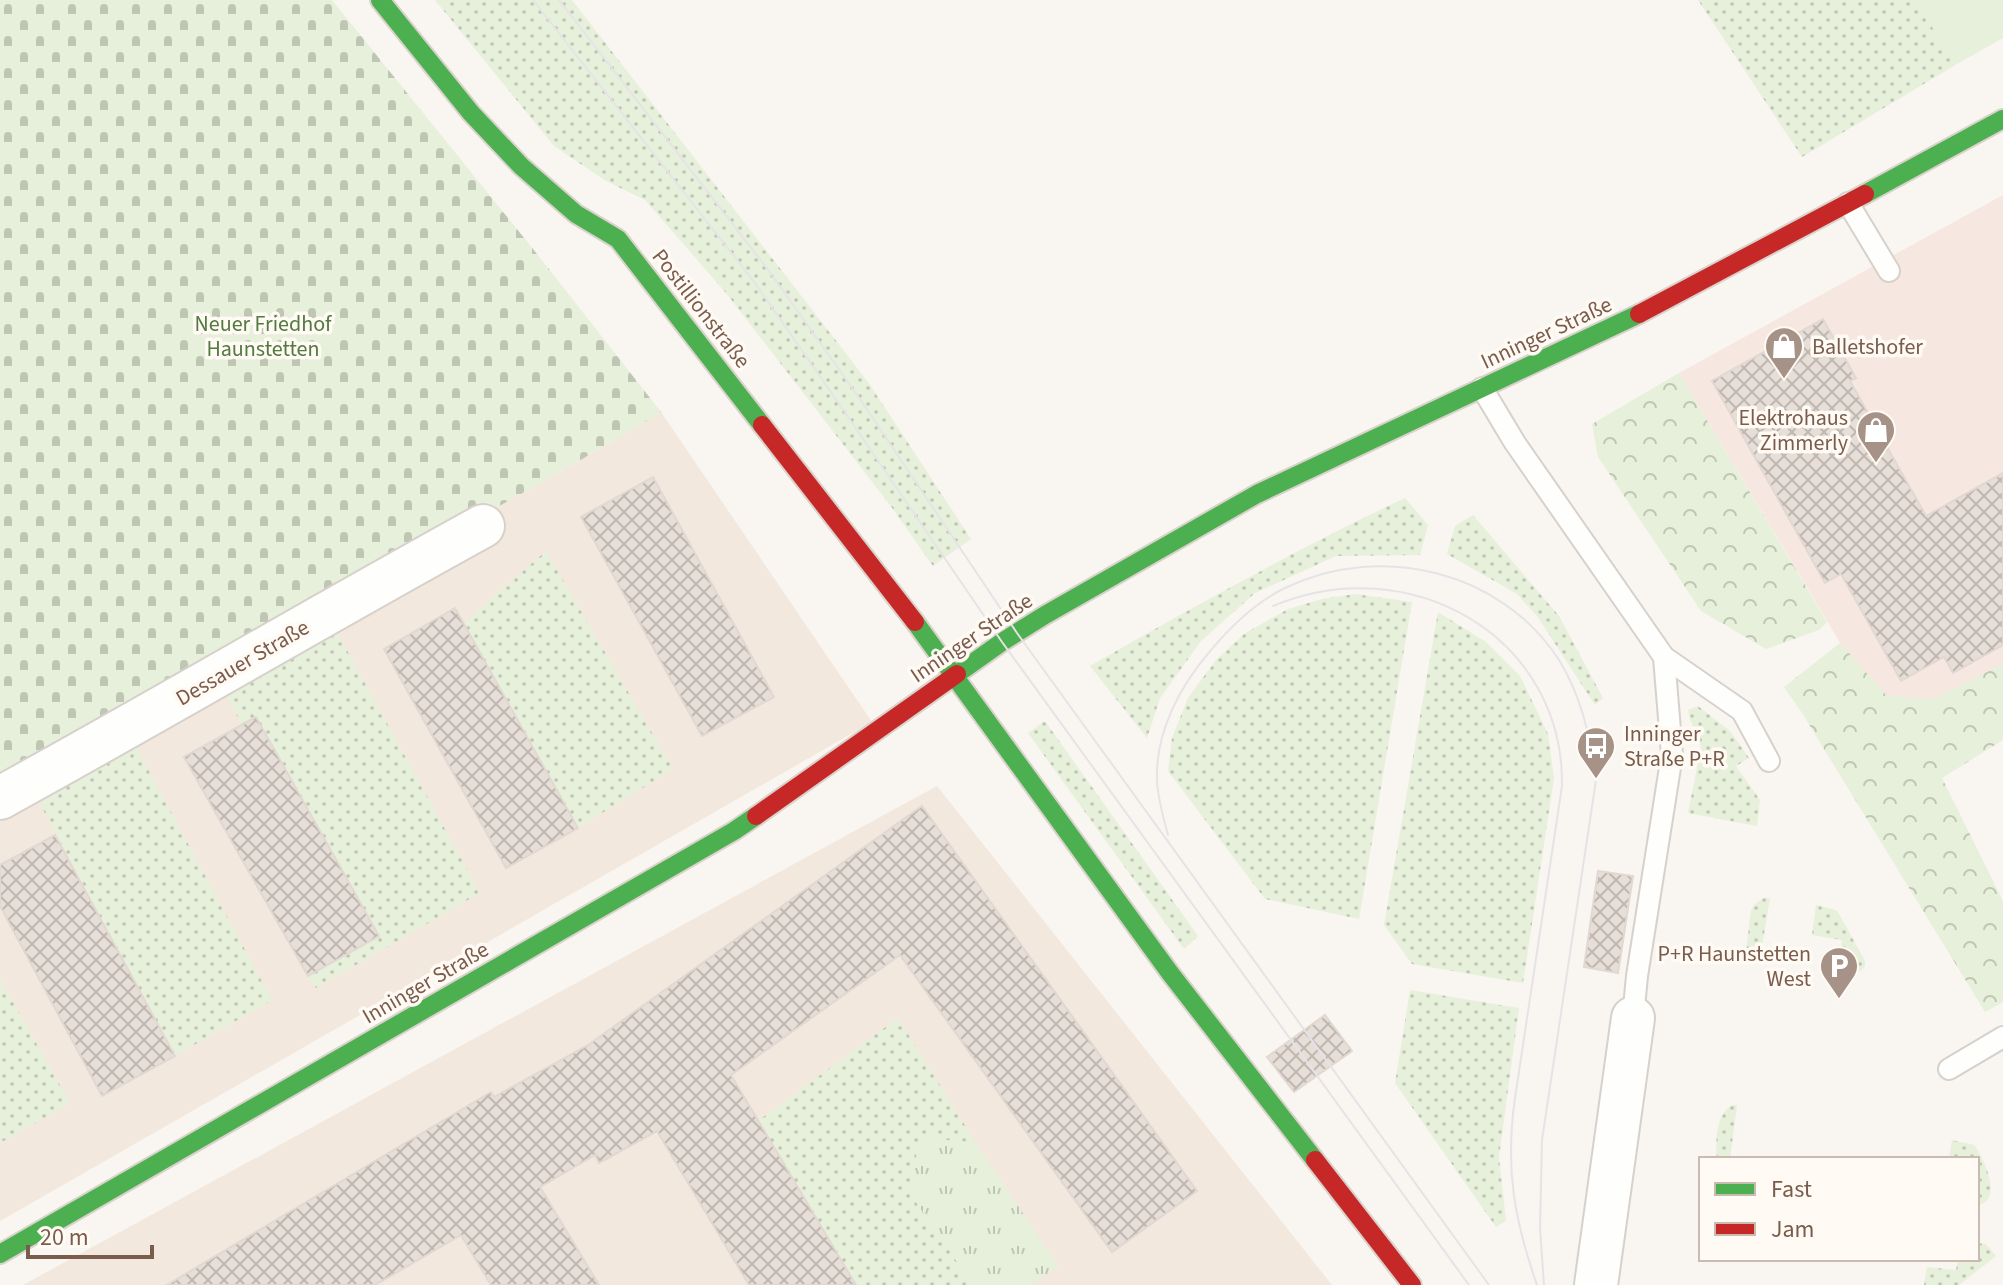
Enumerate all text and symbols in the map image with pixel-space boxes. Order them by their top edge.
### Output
street label: Postillionstraße [644,242,758,375]
street label: Inninger Straße [1476,288,1617,377]
park label: Neuer Friedhof Haunstetten [195,308,333,365]
shop icon: Balletshofer [1763,325,1805,380]
place label: Balletshofer [1812,331,1923,363]
place label: Elektrohaus Zimmerly [1738,402,1849,459]
shop icon: Elektrohaus Zimmerly [1855,409,1897,464]
street label: Inninger Straße [904,585,1039,691]
street label: Dessauer Straße [170,612,315,714]
place label: Inninger Straße P+R [1624,718,1725,775]
bus stop icon: Inninger Straße P+R [1575,725,1617,780]
street label: Inninger Straße [356,934,495,1032]
place label: P+R Haunstetten West [1658,938,1812,995]
parking icon: P+R Haunstetten West [1818,945,1860,1000]
legend [1699,1157,1979,1261]
text: Fast [1771,1172,1812,1207]
scale bar [28,1209,152,1259]
text: Jam [1771,1212,1815,1247]
text: 20 m [40,1220,89,1255]

